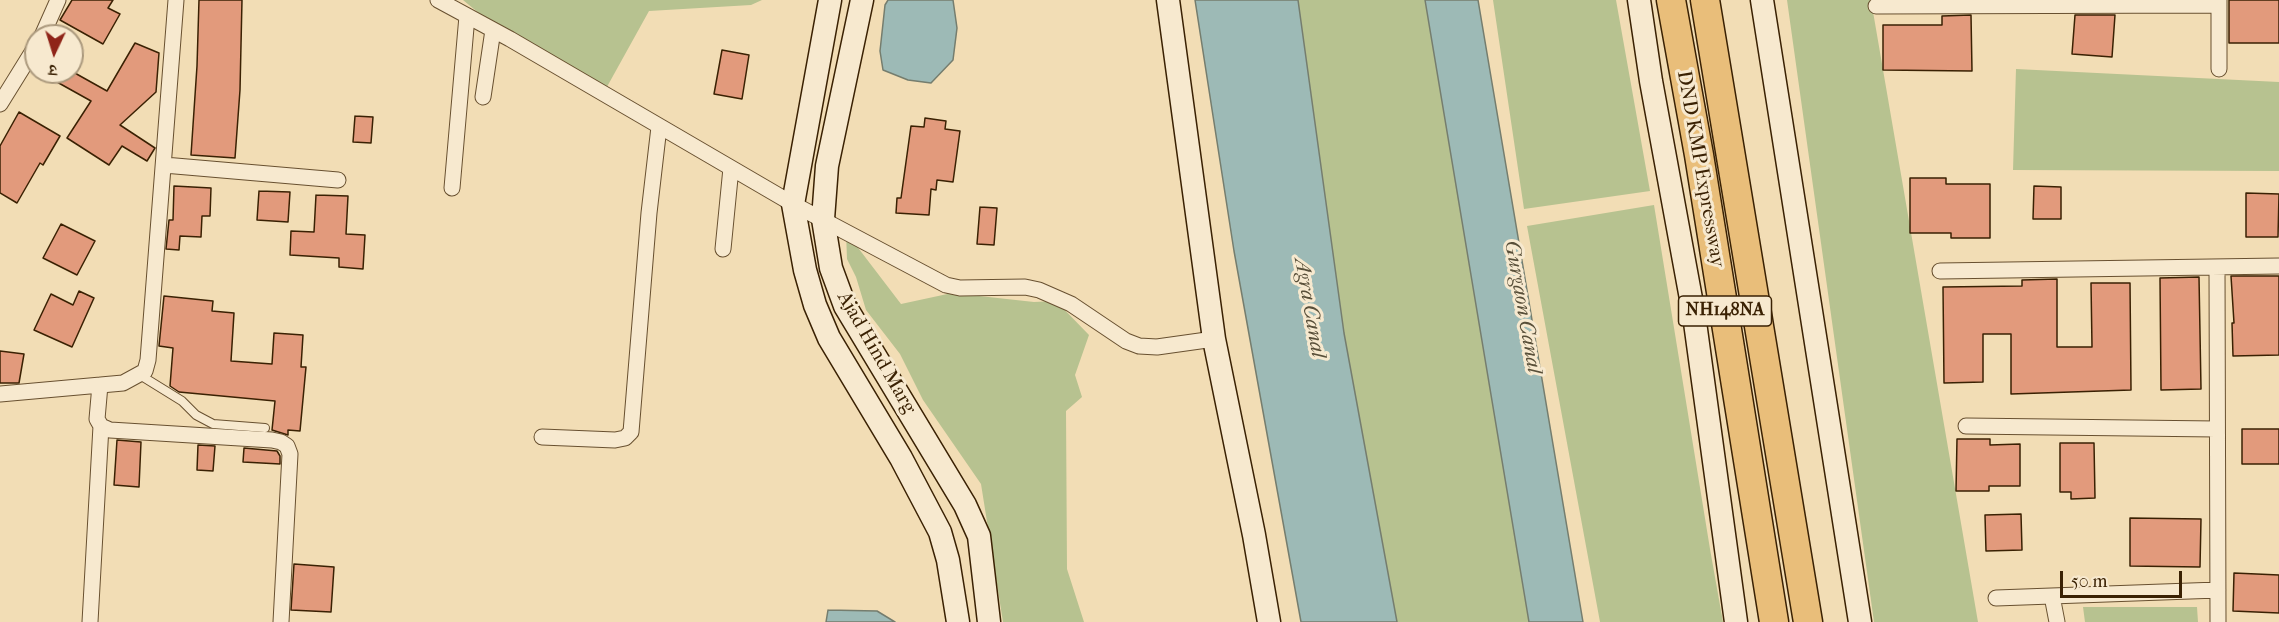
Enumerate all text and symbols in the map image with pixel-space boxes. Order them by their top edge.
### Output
north arrow [24,24,84,84]
text: उ [48,61,58,80]
street label: DND KMP Expressway [1671,69,1729,269]
water label: Gurgaon Canal [1498,239,1546,375]
water label: Agra Canal [1288,256,1330,360]
street label: Ajad Hind Marg [831,287,921,419]
road number: NH148NA [1678,296,1772,326]
scale bar [2063,559,2184,597]
text: 50 m [2071,571,2107,592]

